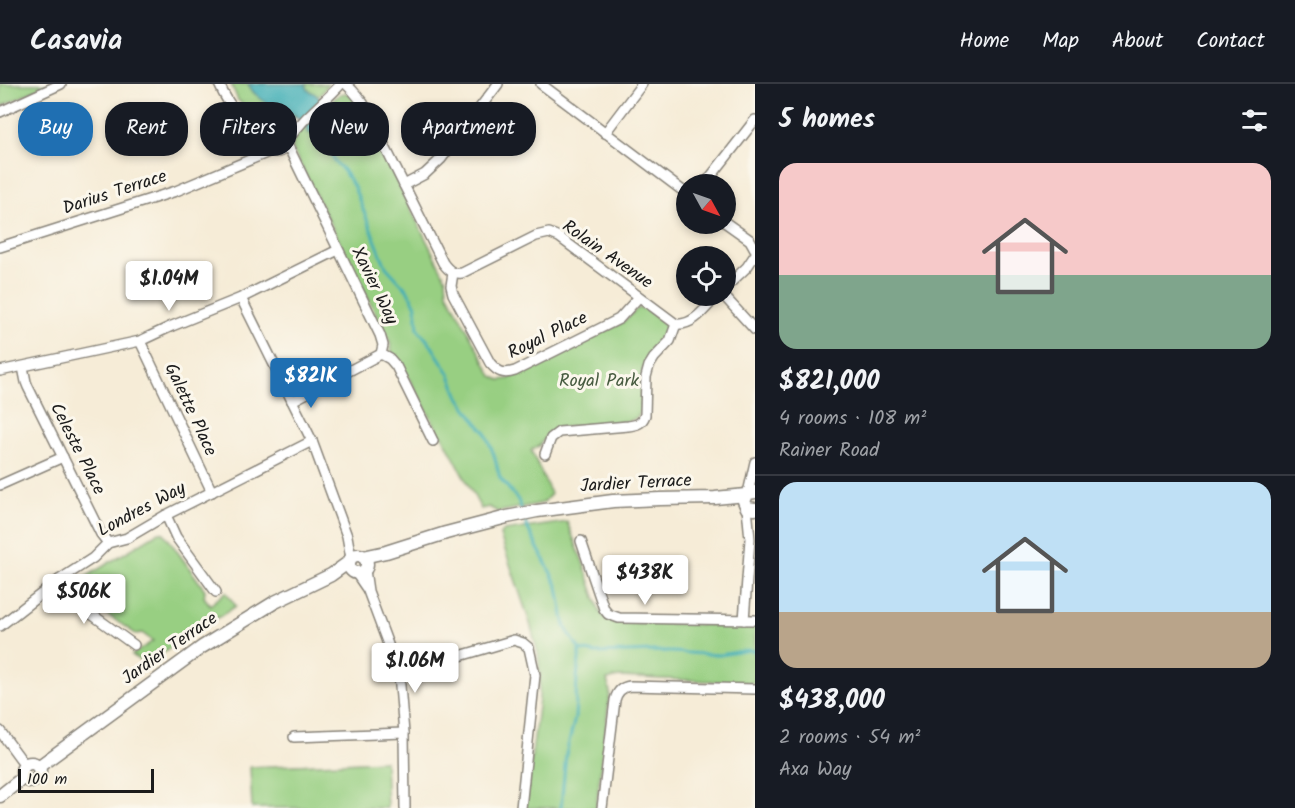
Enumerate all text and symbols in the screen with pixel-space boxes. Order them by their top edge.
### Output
text: Casavia [30,19,122,64]
text: Home [960,25,1009,58]
text: Map [1042,25,1079,58]
text: About [1112,25,1163,58]
text: Contact [1196,25,1265,58]
text: 5 homes [779,99,875,141]
chip: Buy [18,102,93,156]
chip: Rent [105,102,188,156]
chip: Filters [200,102,297,156]
chip: New [309,102,389,156]
chip: Apartment [401,102,536,156]
icon: filters [1238,104,1271,137]
street label: Darius Terrace [59,163,171,223]
north arrow [676,174,736,234]
map controls [676,174,736,306]
icon: home [971,202,1079,310]
street label: Rolain Avenue [555,213,659,297]
street label: Xavier Way [343,242,406,331]
button: locate [676,246,736,306]
pin: $1.04M [120,261,218,312]
text: $1.04M [140,264,198,296]
street label: Royal Place [503,304,593,368]
pin: $821K [269,358,353,409]
street label: Galette Place [156,359,224,461]
text: $821K [284,361,338,393]
text: $821,000 [779,361,880,403]
park label: Royal Park [559,367,639,396]
street label: Celeste Place [41,398,113,500]
text: 4 rooms · 108 m² [779,403,926,435]
text: Rainer Road [779,435,879,467]
street label: Jardier Terrace [580,467,692,501]
street label: Londres Way [93,474,192,545]
icon: home [971,521,1079,629]
pin: $438K [603,555,687,606]
text: $438K [616,558,674,590]
pin: $506K [42,574,126,625]
text: $506K [56,577,112,609]
street label: Jardier Terrace [116,605,224,693]
pin: $1.06M [366,643,464,694]
text: $1.06M [386,646,444,678]
text: $438,000 [779,680,885,722]
text: 2 rooms · 54 m² [779,722,920,754]
text: Axa Way [779,754,852,786]
scale bar [18,766,154,794]
text: 100 m [27,767,67,792]

